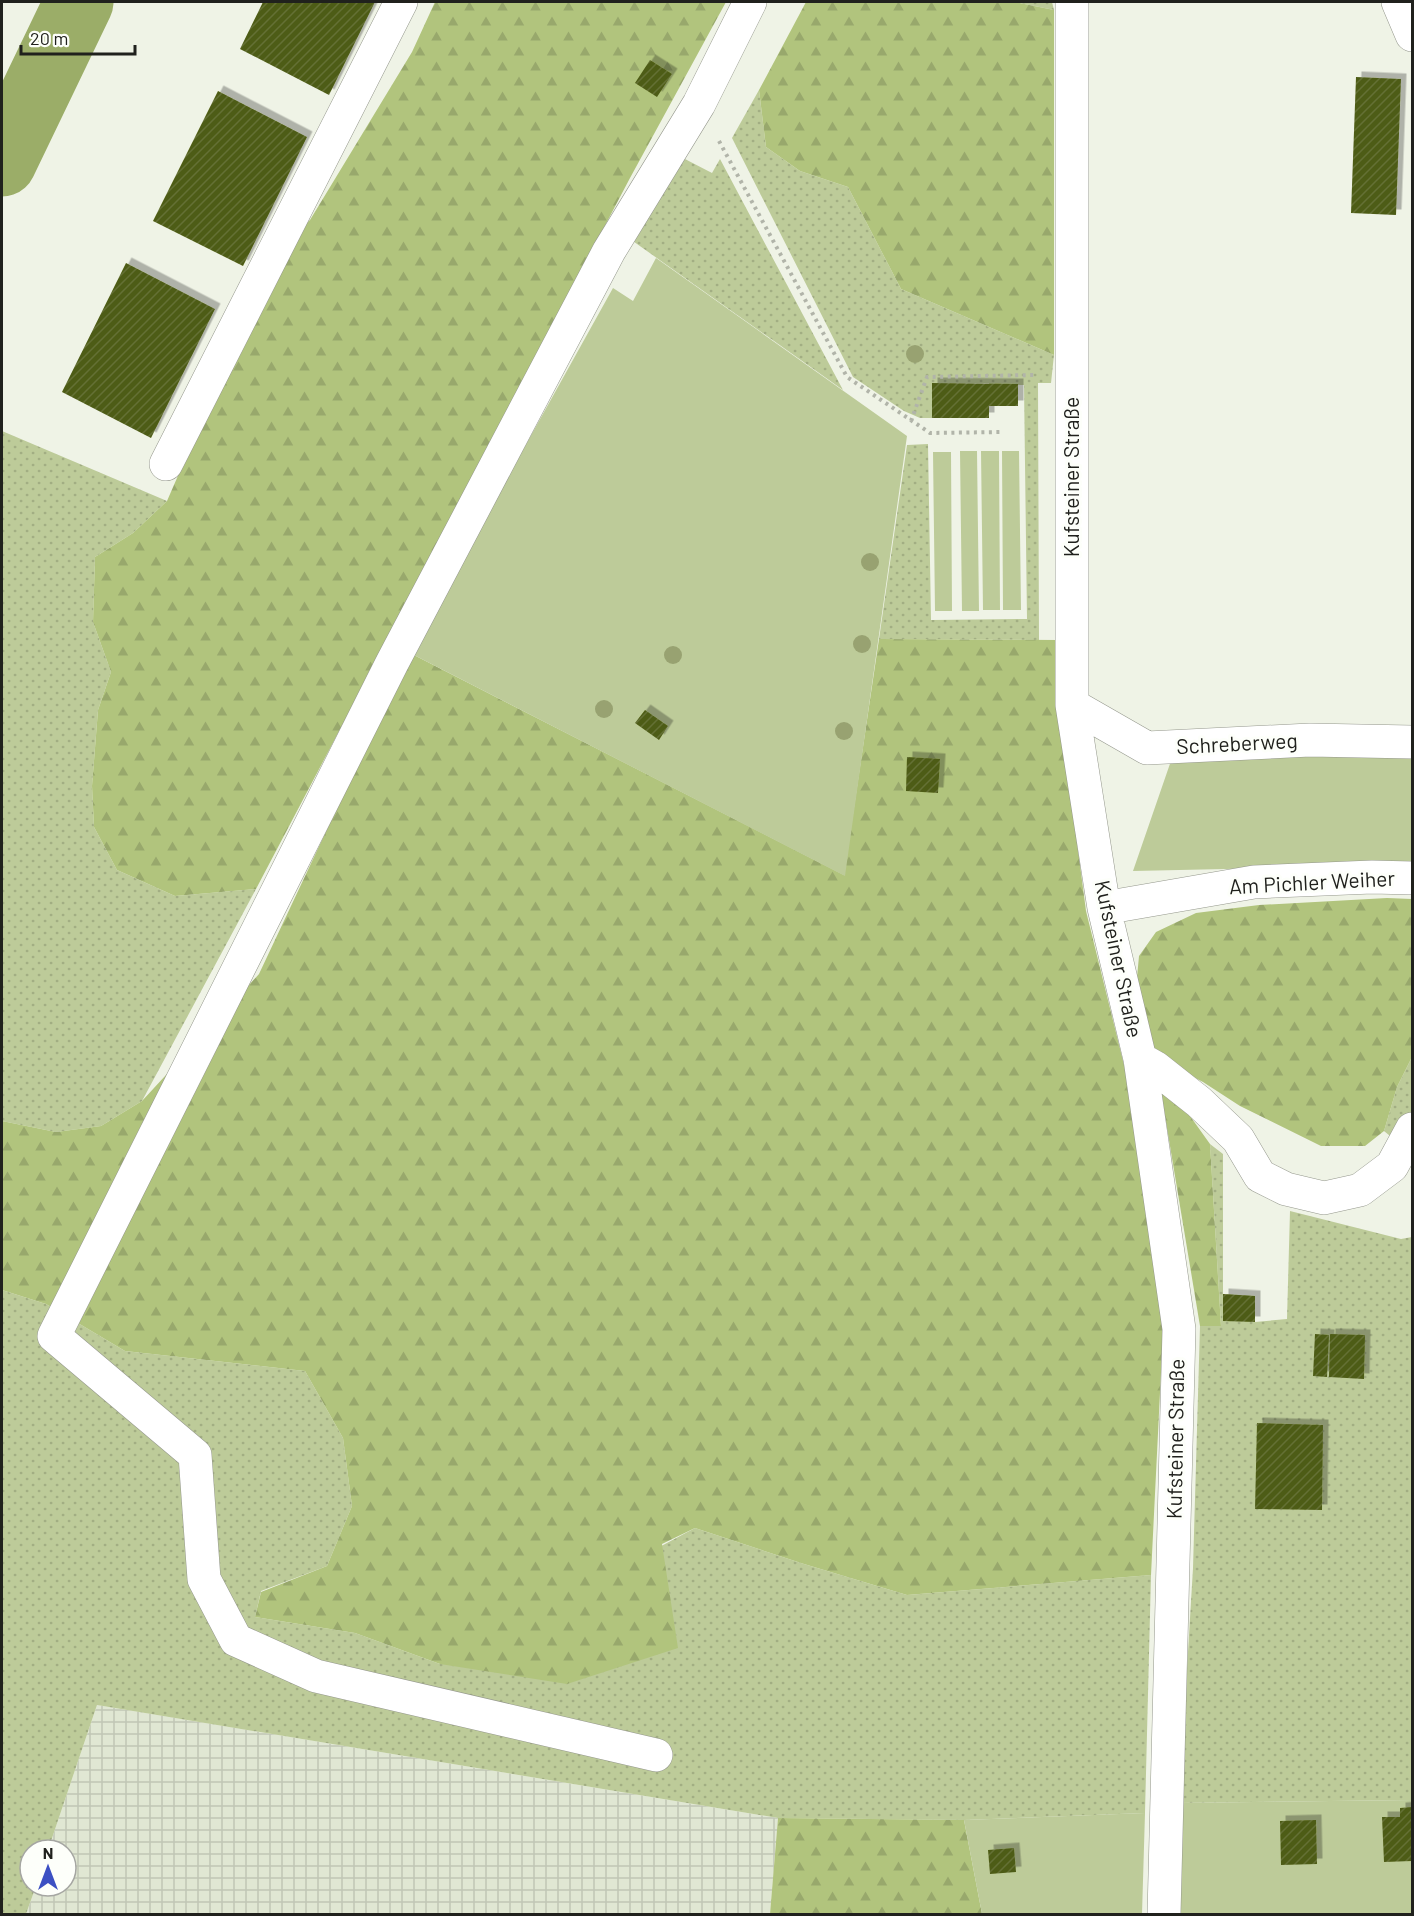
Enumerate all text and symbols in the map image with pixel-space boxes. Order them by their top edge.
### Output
scale bar [21,18,135,56]
text: 20 m [30,27,68,49]
street label: Kufsteiner Straße [1058,397,1083,557]
street label: Schreberweg [1176,727,1298,758]
street label: Am Pichler Weiher [1228,865,1396,898]
street label: Kufsteiner Straße [1091,878,1148,1040]
street label: Kufsteiner Straße [1161,1359,1188,1519]
north arrow [18,1838,78,1898]
text: N [43,1843,53,1862]

